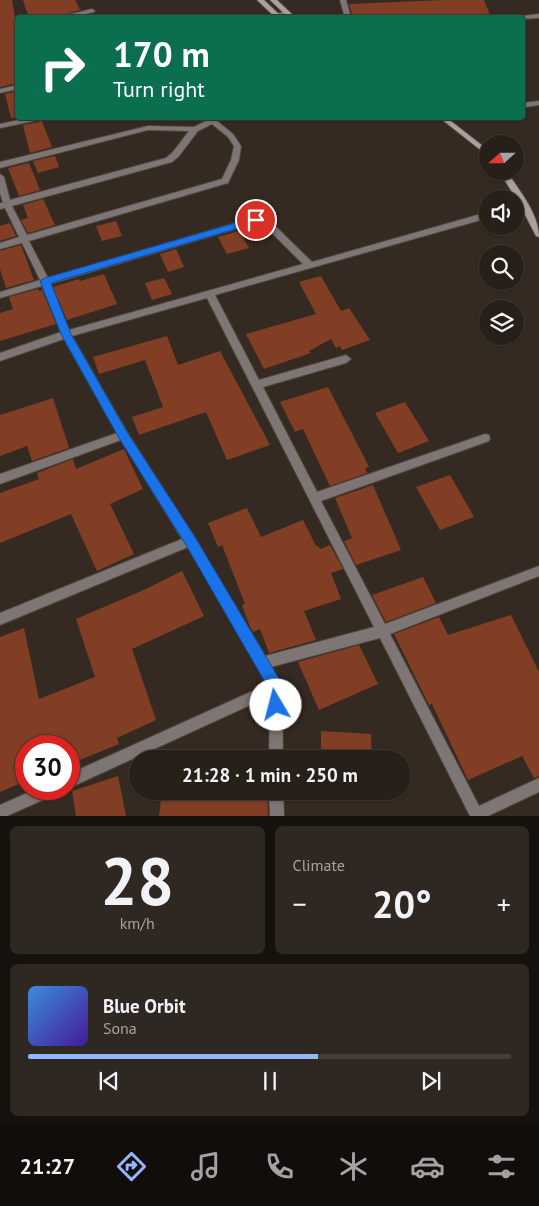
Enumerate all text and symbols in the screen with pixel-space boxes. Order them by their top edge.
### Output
text: 170 m [113,31,210,77]
icon: right [30,35,95,100]
text: Turn right [113,75,205,103]
north arrow [479,135,524,180]
map controls [479,135,524,345]
button: sound [479,190,524,235]
pin [235,199,277,241]
icon: arrive [242,206,270,234]
button: search [479,245,524,290]
button: layers [479,300,524,345]
position arrow [249,678,301,730]
speed limit sign: 30 [15,735,80,800]
text: 21:28 · 1 min · 250 m [182,763,358,787]
text: 28 [100,838,174,922]
text: Climate [293,855,345,875]
text: 20° [372,879,432,928]
text: − [293,885,307,922]
text: + [497,885,511,922]
text: km/h [120,913,155,933]
text: Blue Orbit [103,994,186,1018]
text: Sona [103,1018,137,1038]
icon: previous [95,1067,123,1095]
icon: pause [256,1067,284,1095]
icon: next [417,1067,445,1095]
icon: directions [114,1149,149,1184]
icon: music [188,1149,223,1184]
icon: phone [262,1149,297,1184]
icon: climate [336,1149,371,1184]
icon: car [410,1149,445,1184]
icon: filters [484,1149,519,1184]
text: 21:27 [20,1152,75,1180]

